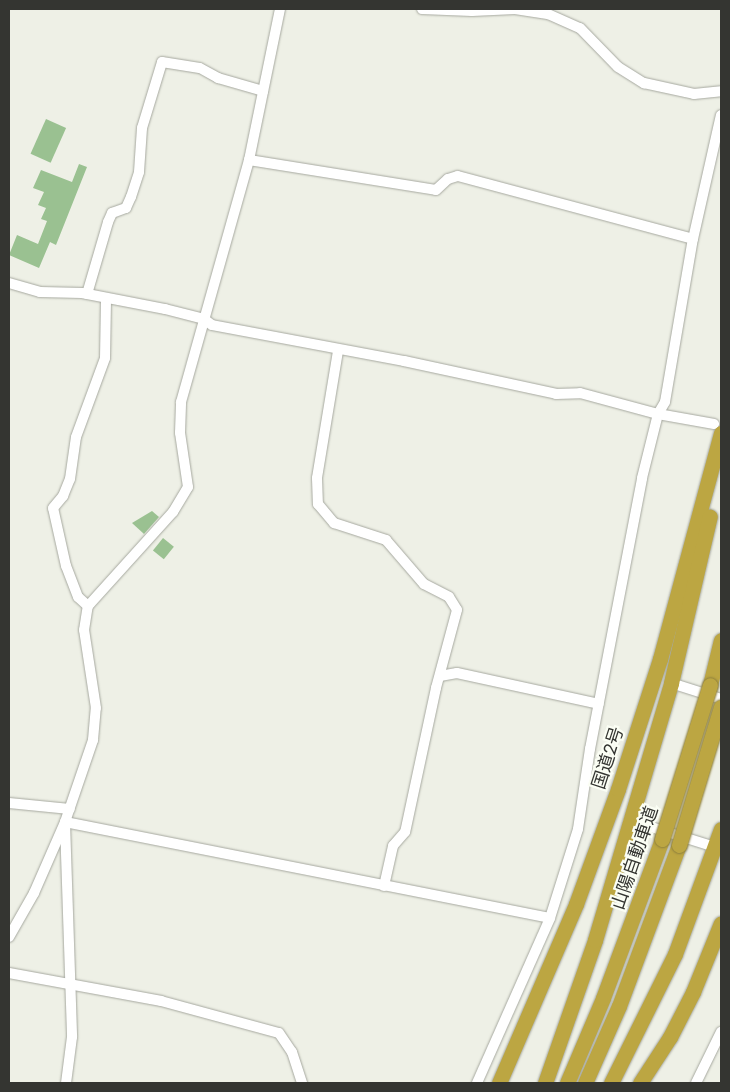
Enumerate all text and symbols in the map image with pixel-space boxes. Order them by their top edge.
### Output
street label: 国道2号 [588,724,628,792]
street label: 山陽自動車道 [607,803,663,913]

